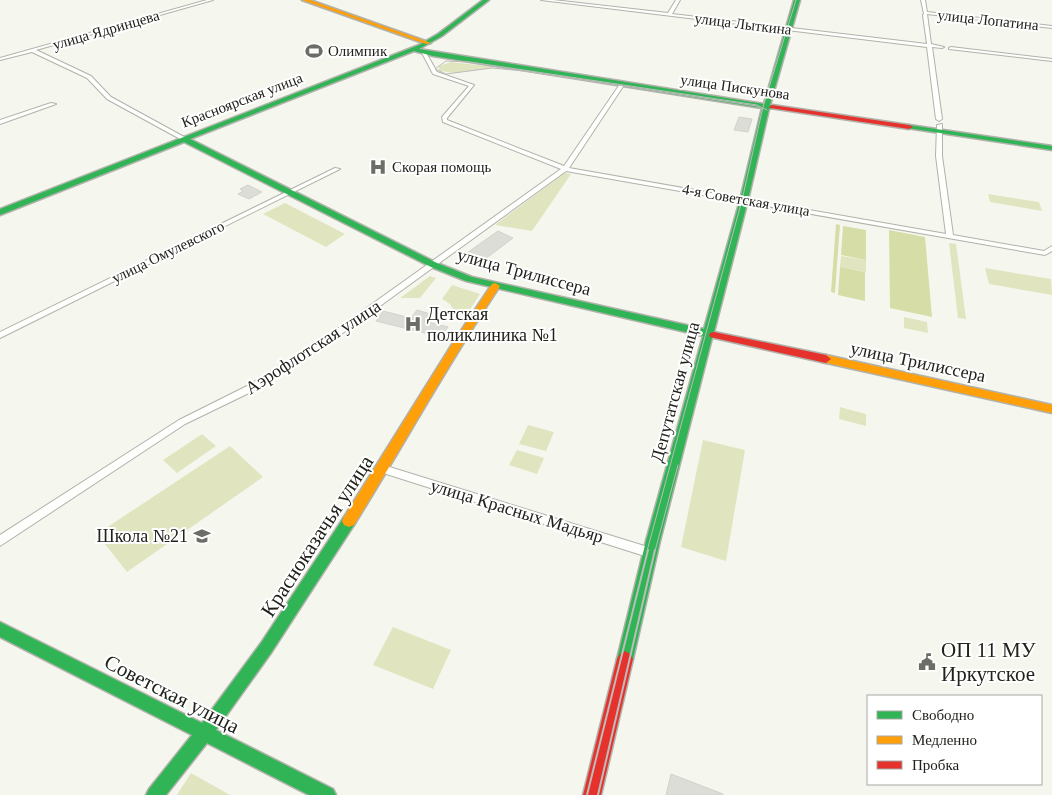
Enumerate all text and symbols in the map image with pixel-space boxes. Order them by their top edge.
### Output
street label: улица Ядринцева [51,7,161,53]
street label: улица Лопатина [937,7,1040,33]
street label: улица Лыткина [694,10,793,38]
sports icon: Олимпик [304,41,324,61]
place label: Олимпик [328,43,388,59]
street label: Красноярская улица [179,69,305,130]
street label: улица Пискунова [679,71,791,103]
hospital icon: Скорая помощь [368,157,388,177]
place label: Скорая помощь [392,159,492,175]
street label: 4-я Советская улица [681,181,811,219]
street label: улица Омулевского [109,218,227,286]
street label: улица Трилиссера [455,245,593,299]
street label: Аэрофлотская улица [242,296,384,398]
place label: Детская поликлиника №1 [427,304,558,345]
hospital icon: Детская поликлиника №1 [403,314,423,334]
street label: Депутатская улица [647,320,703,464]
street label: улица Трилиссера [849,338,987,386]
street label: Красноказачья улица [256,450,379,621]
street label: улица Красных Мадьяр [428,475,606,547]
place label: Школа №21 [97,526,188,546]
school or university icon: Школа №21 [192,526,212,546]
place label: ОП 11 МУ Иркутское [941,638,1036,686]
street label: Советская улица [100,650,244,739]
public building icon: ОП 11 МУ Иркутское [917,652,937,672]
legend [867,695,1042,785]
text: Свободно [912,707,974,723]
text: Медленно [912,732,977,748]
text: Пробка [912,757,960,773]

